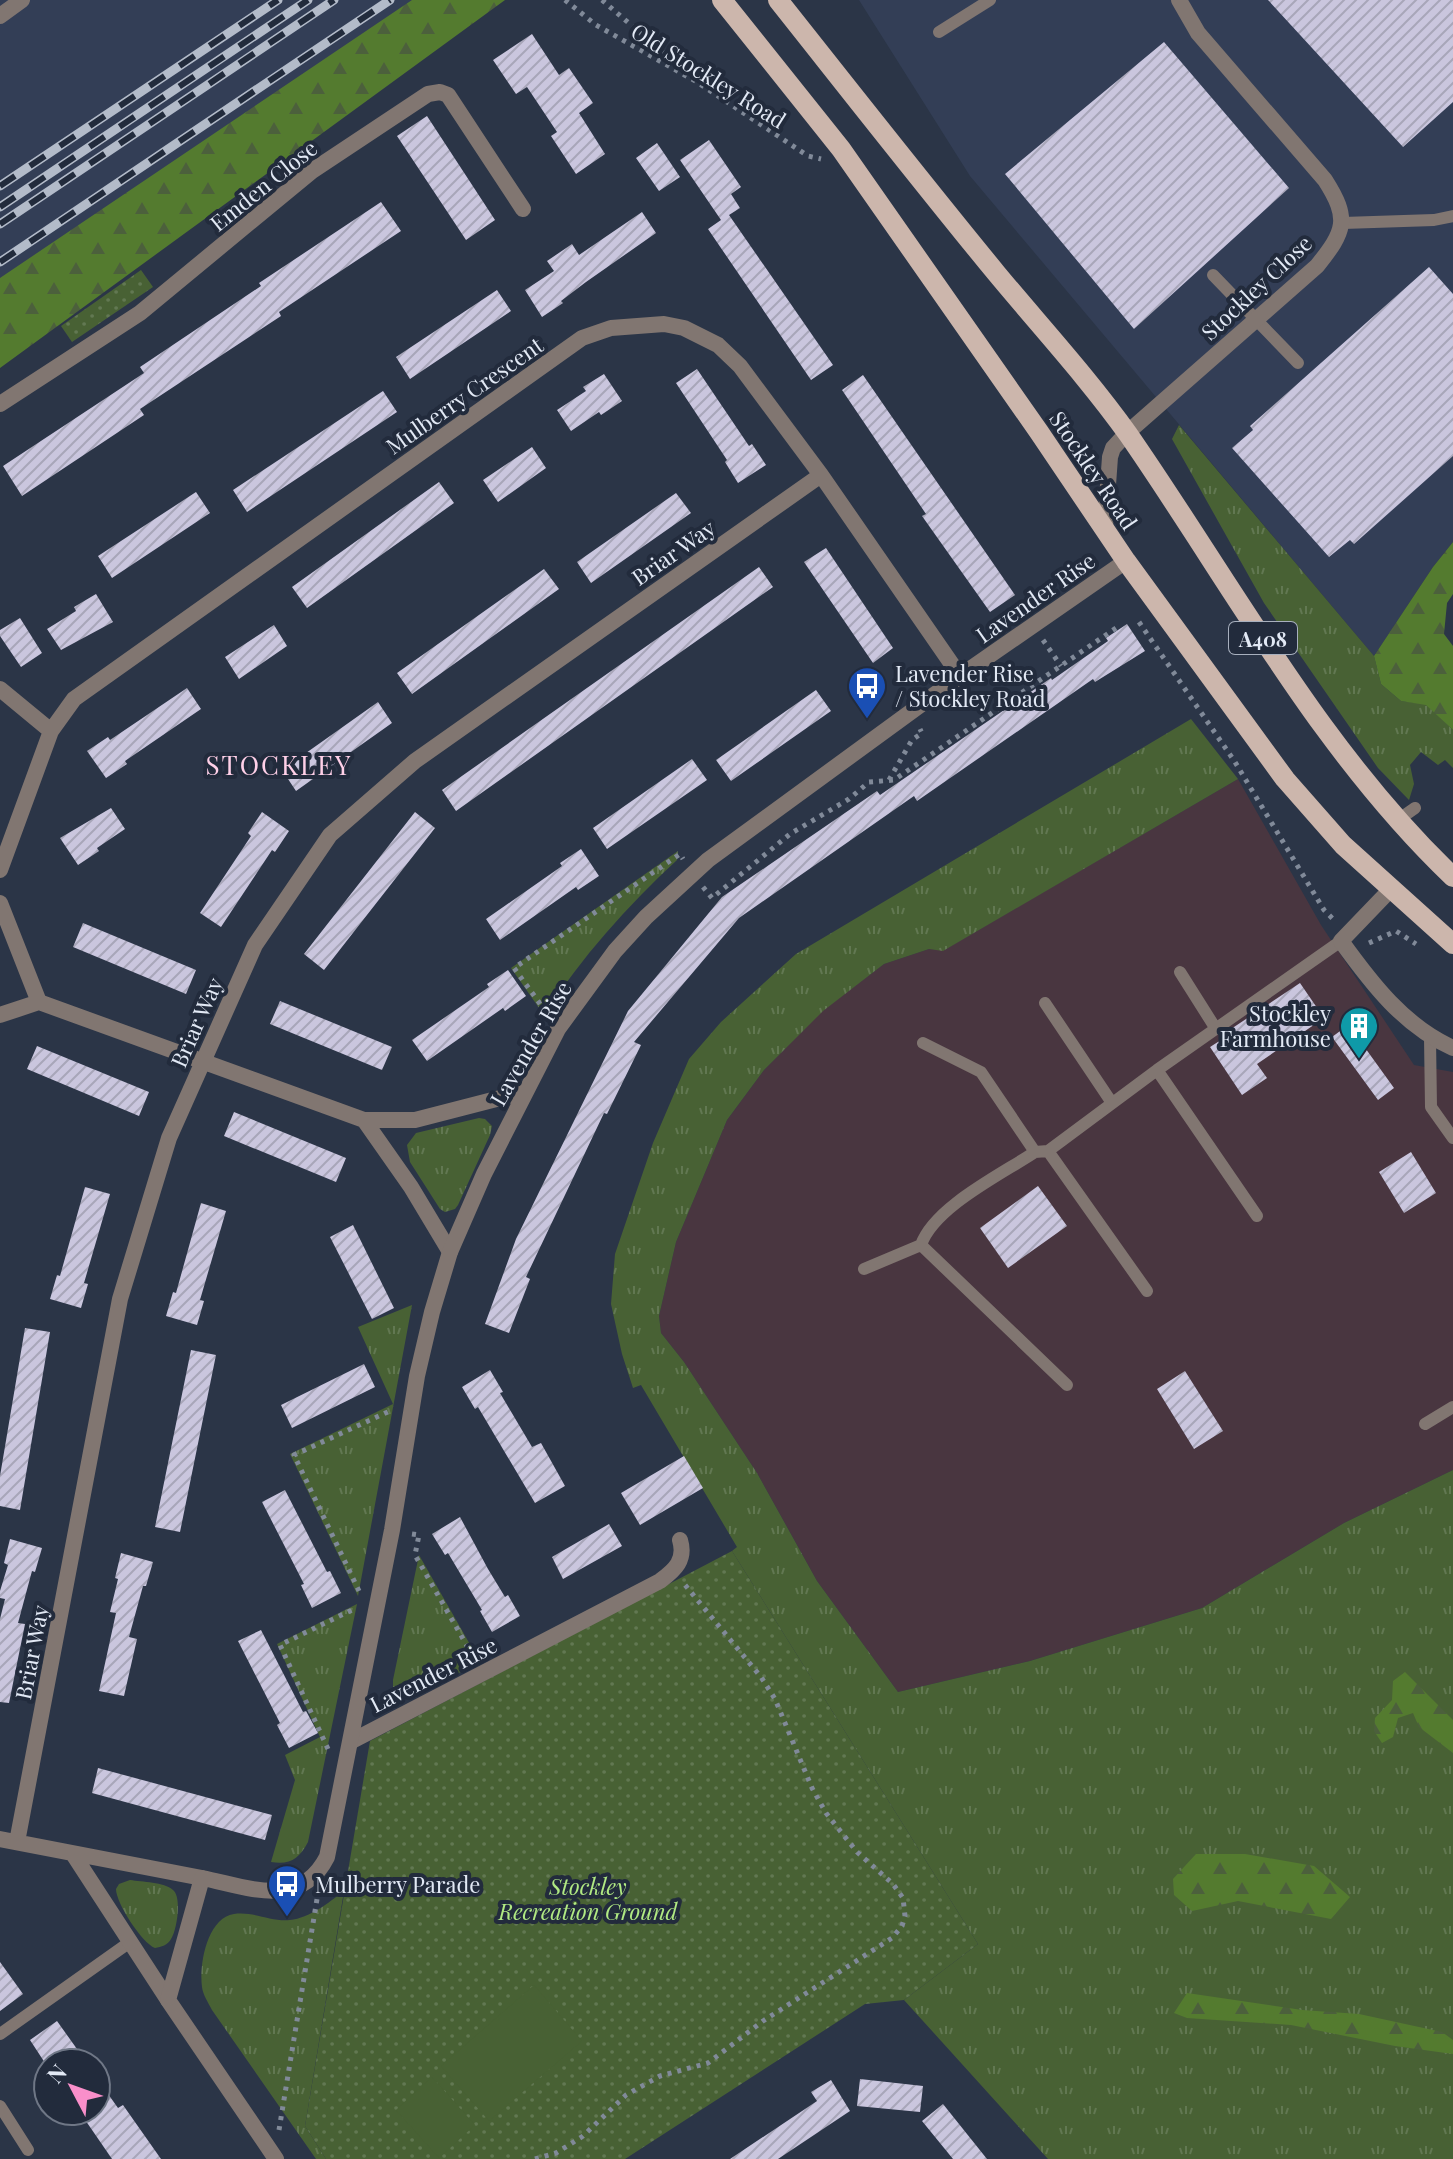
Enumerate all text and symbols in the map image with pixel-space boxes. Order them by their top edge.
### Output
street label: Old Stockley Road [626,15,792,135]
street label: Emden Close [203,133,323,237]
street label: Stockley Close [1194,228,1318,346]
street label: Mulberry Crescent [380,329,549,460]
street label: Stockley Road [1043,405,1145,535]
street label: Briar Way [625,512,721,592]
street label: Lavender Rise [969,545,1101,649]
road number: A408 [1229,622,1297,654]
place label: Lavender Rise / Stockley Road [895,658,1046,713]
bus stop icon: Lavender Rise / Stockley Road [846,665,888,720]
district label: STOCKLEY [206,747,352,782]
street label: Briar Way [163,972,229,1072]
street label: Lavender Rise [482,975,578,1111]
place label: Stockley Farmhouse [1220,998,1331,1053]
building icon: Stockley Farmhouse [1338,1005,1380,1060]
street label: Briar Way [7,1602,55,1702]
street label: Lavender Rise [364,1629,502,1719]
bus stop icon: Mulberry Parade [266,1863,308,1918]
place label: Mulberry Parade [315,1869,480,1899]
park label: Stockley Recreation Ground [498,1871,678,1926]
north arrow [32,2047,112,2127]
text: N [40,2057,73,2089]

